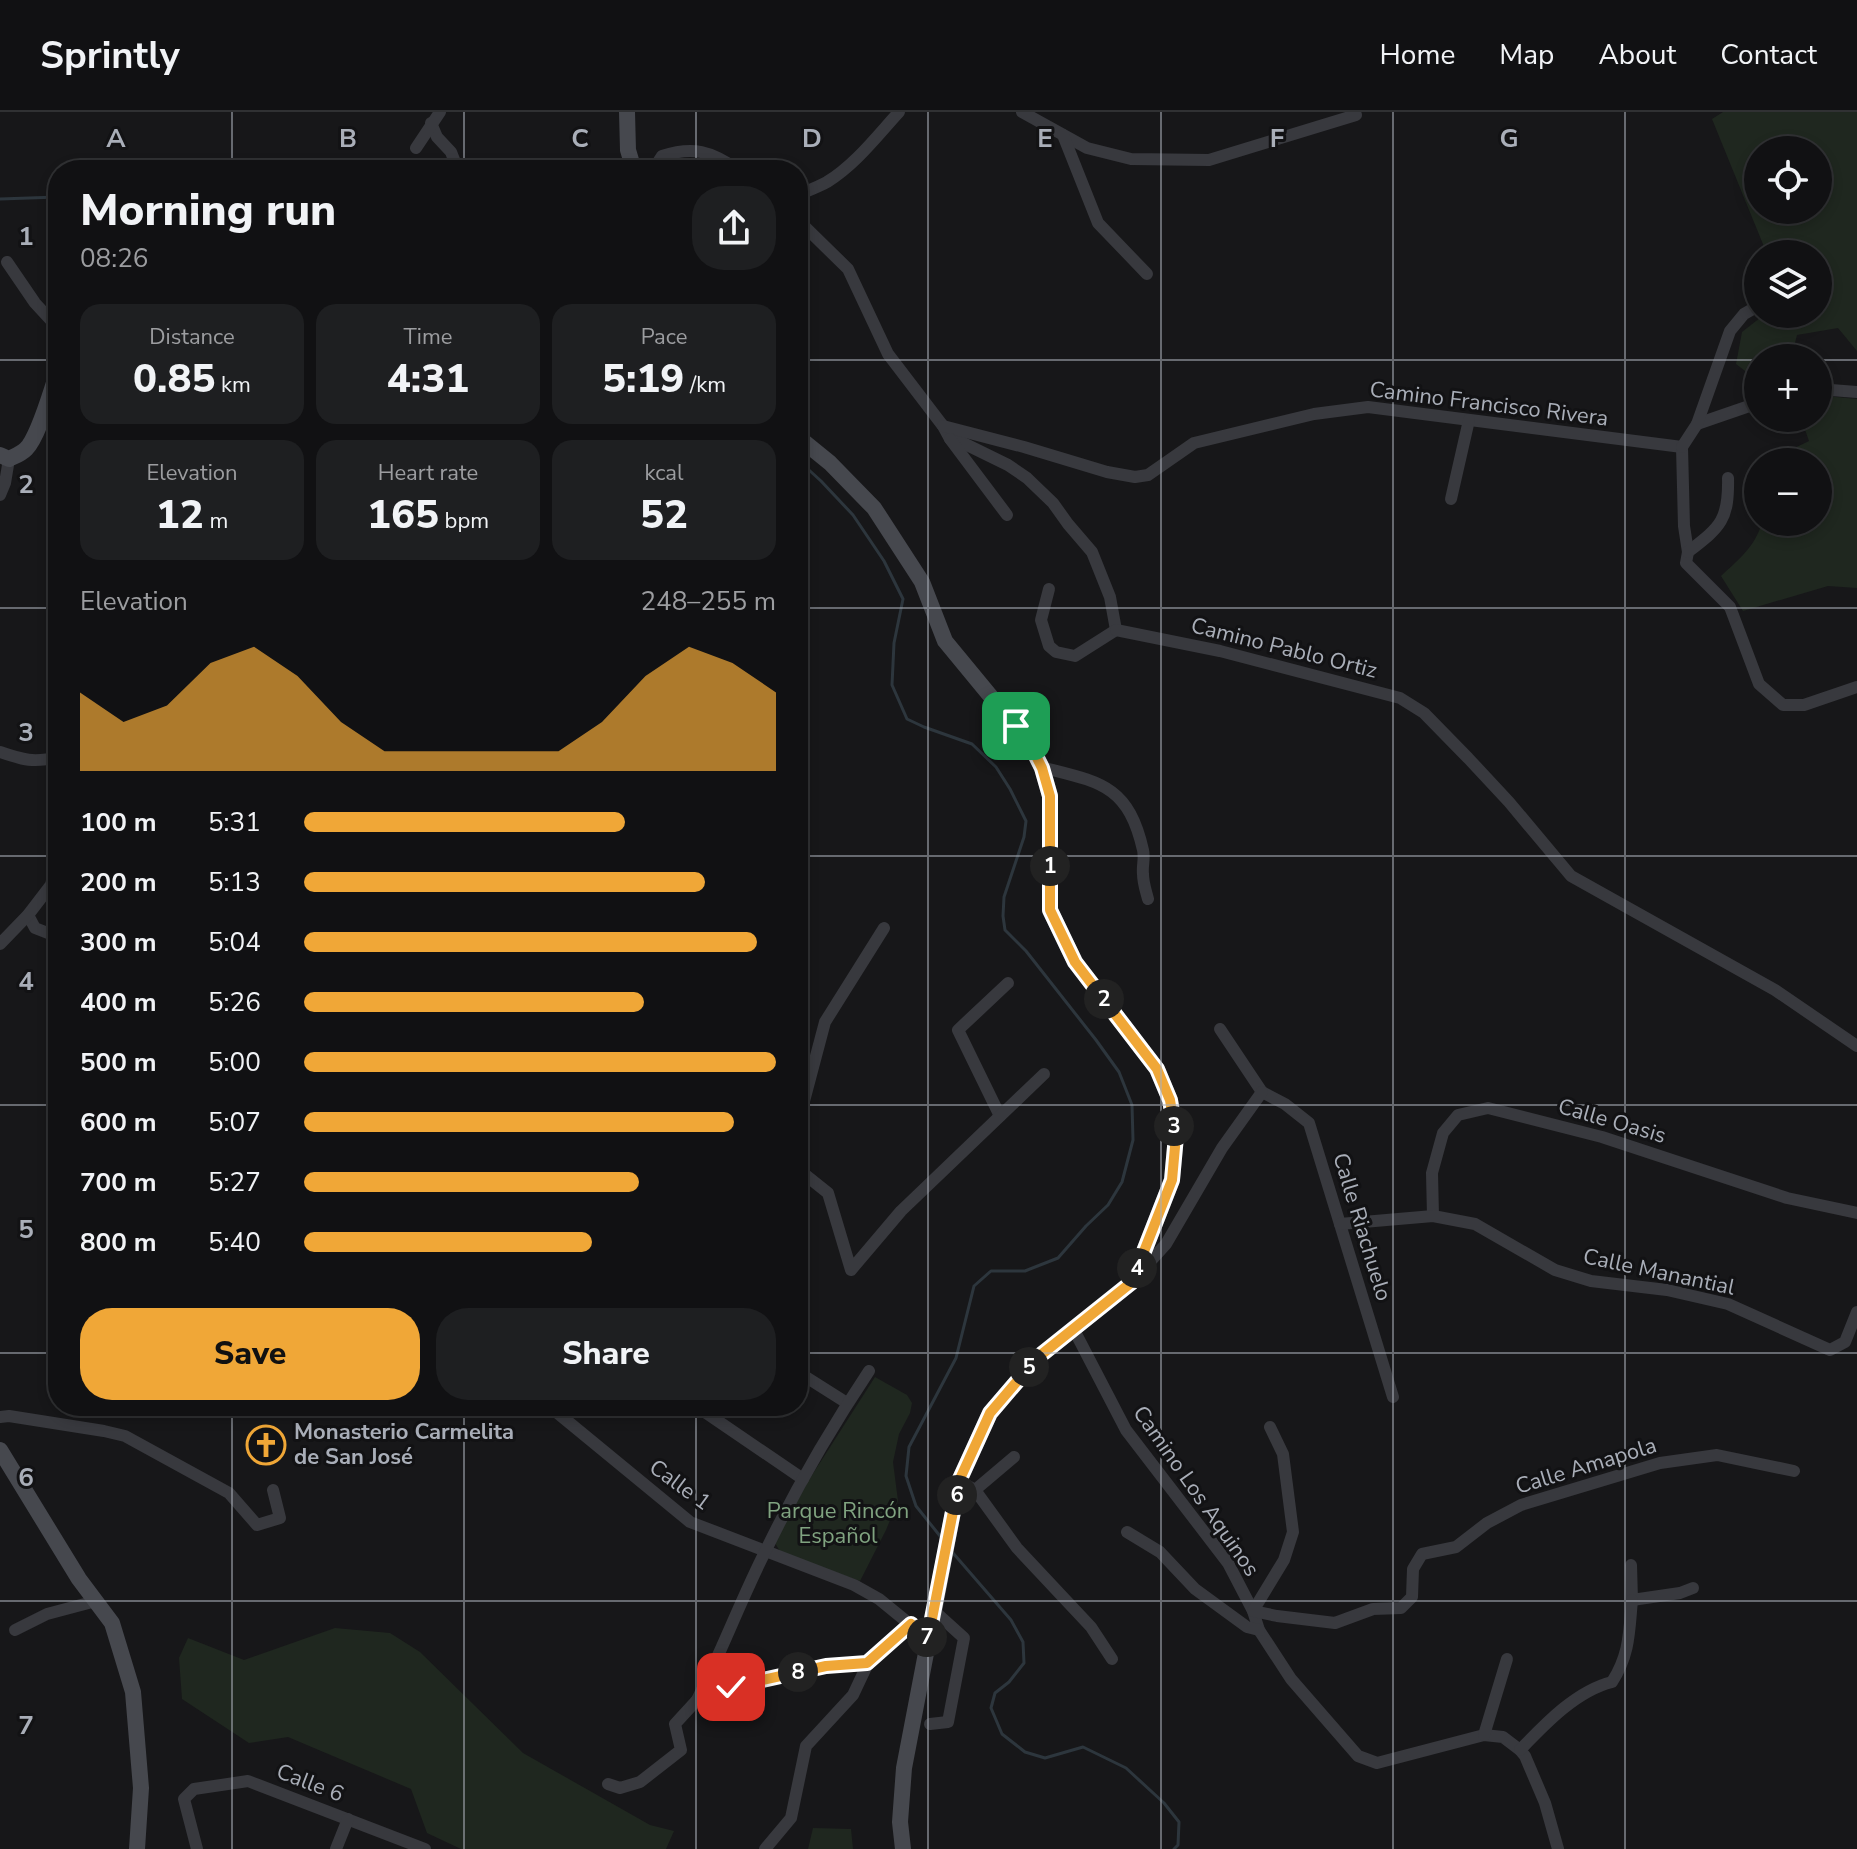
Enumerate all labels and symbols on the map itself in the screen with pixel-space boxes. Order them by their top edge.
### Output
text: A [106,121,126,156]
text: B [339,121,357,156]
text: C [571,121,589,156]
text: D [802,121,822,156]
text: E [1037,121,1053,156]
text: F [1270,121,1284,156]
text: G [1499,121,1519,156]
text: 1 [18,219,34,254]
street label: Camino Francisco Rivera [1368,374,1610,434]
text: 2 [18,467,34,502]
street label: Camino Pablo Ortiz [1188,610,1380,686]
pin [982,692,1050,760]
text: 3 [18,715,34,750]
pin: 1 [1030,846,1070,886]
text: 4 [18,964,34,999]
pin: 2 [1084,979,1124,1019]
street label: Calle Oasis [1554,1091,1670,1151]
pin: 3 [1154,1106,1194,1146]
street label: Calle Riachuelo [1325,1149,1399,1305]
text: 5 [18,1212,34,1247]
street label: Calle Manantial [1580,1241,1738,1303]
pin: 4 [1117,1248,1157,1288]
pin: 5 [1009,1347,1049,1387]
street label: Camino Los Aquinos [1126,1400,1266,1582]
place label: Monasterio Carmelita de San José [294,1417,514,1472]
church icon: Monasterio Carmelita de San José [245,1424,287,1466]
street label: Calle Amapola [1512,1430,1660,1502]
street label: Calle 1 [643,1452,717,1518]
text: 6 [18,1460,34,1495]
pin: 6 [937,1475,977,1515]
park label: Parque Rincón Español [767,1496,909,1551]
pin: 7 [907,1617,947,1657]
pin: 8 [778,1652,818,1692]
pin [697,1653,765,1721]
text: 7 [18,1708,34,1743]
street label: Calle 6 [272,1757,348,1809]

